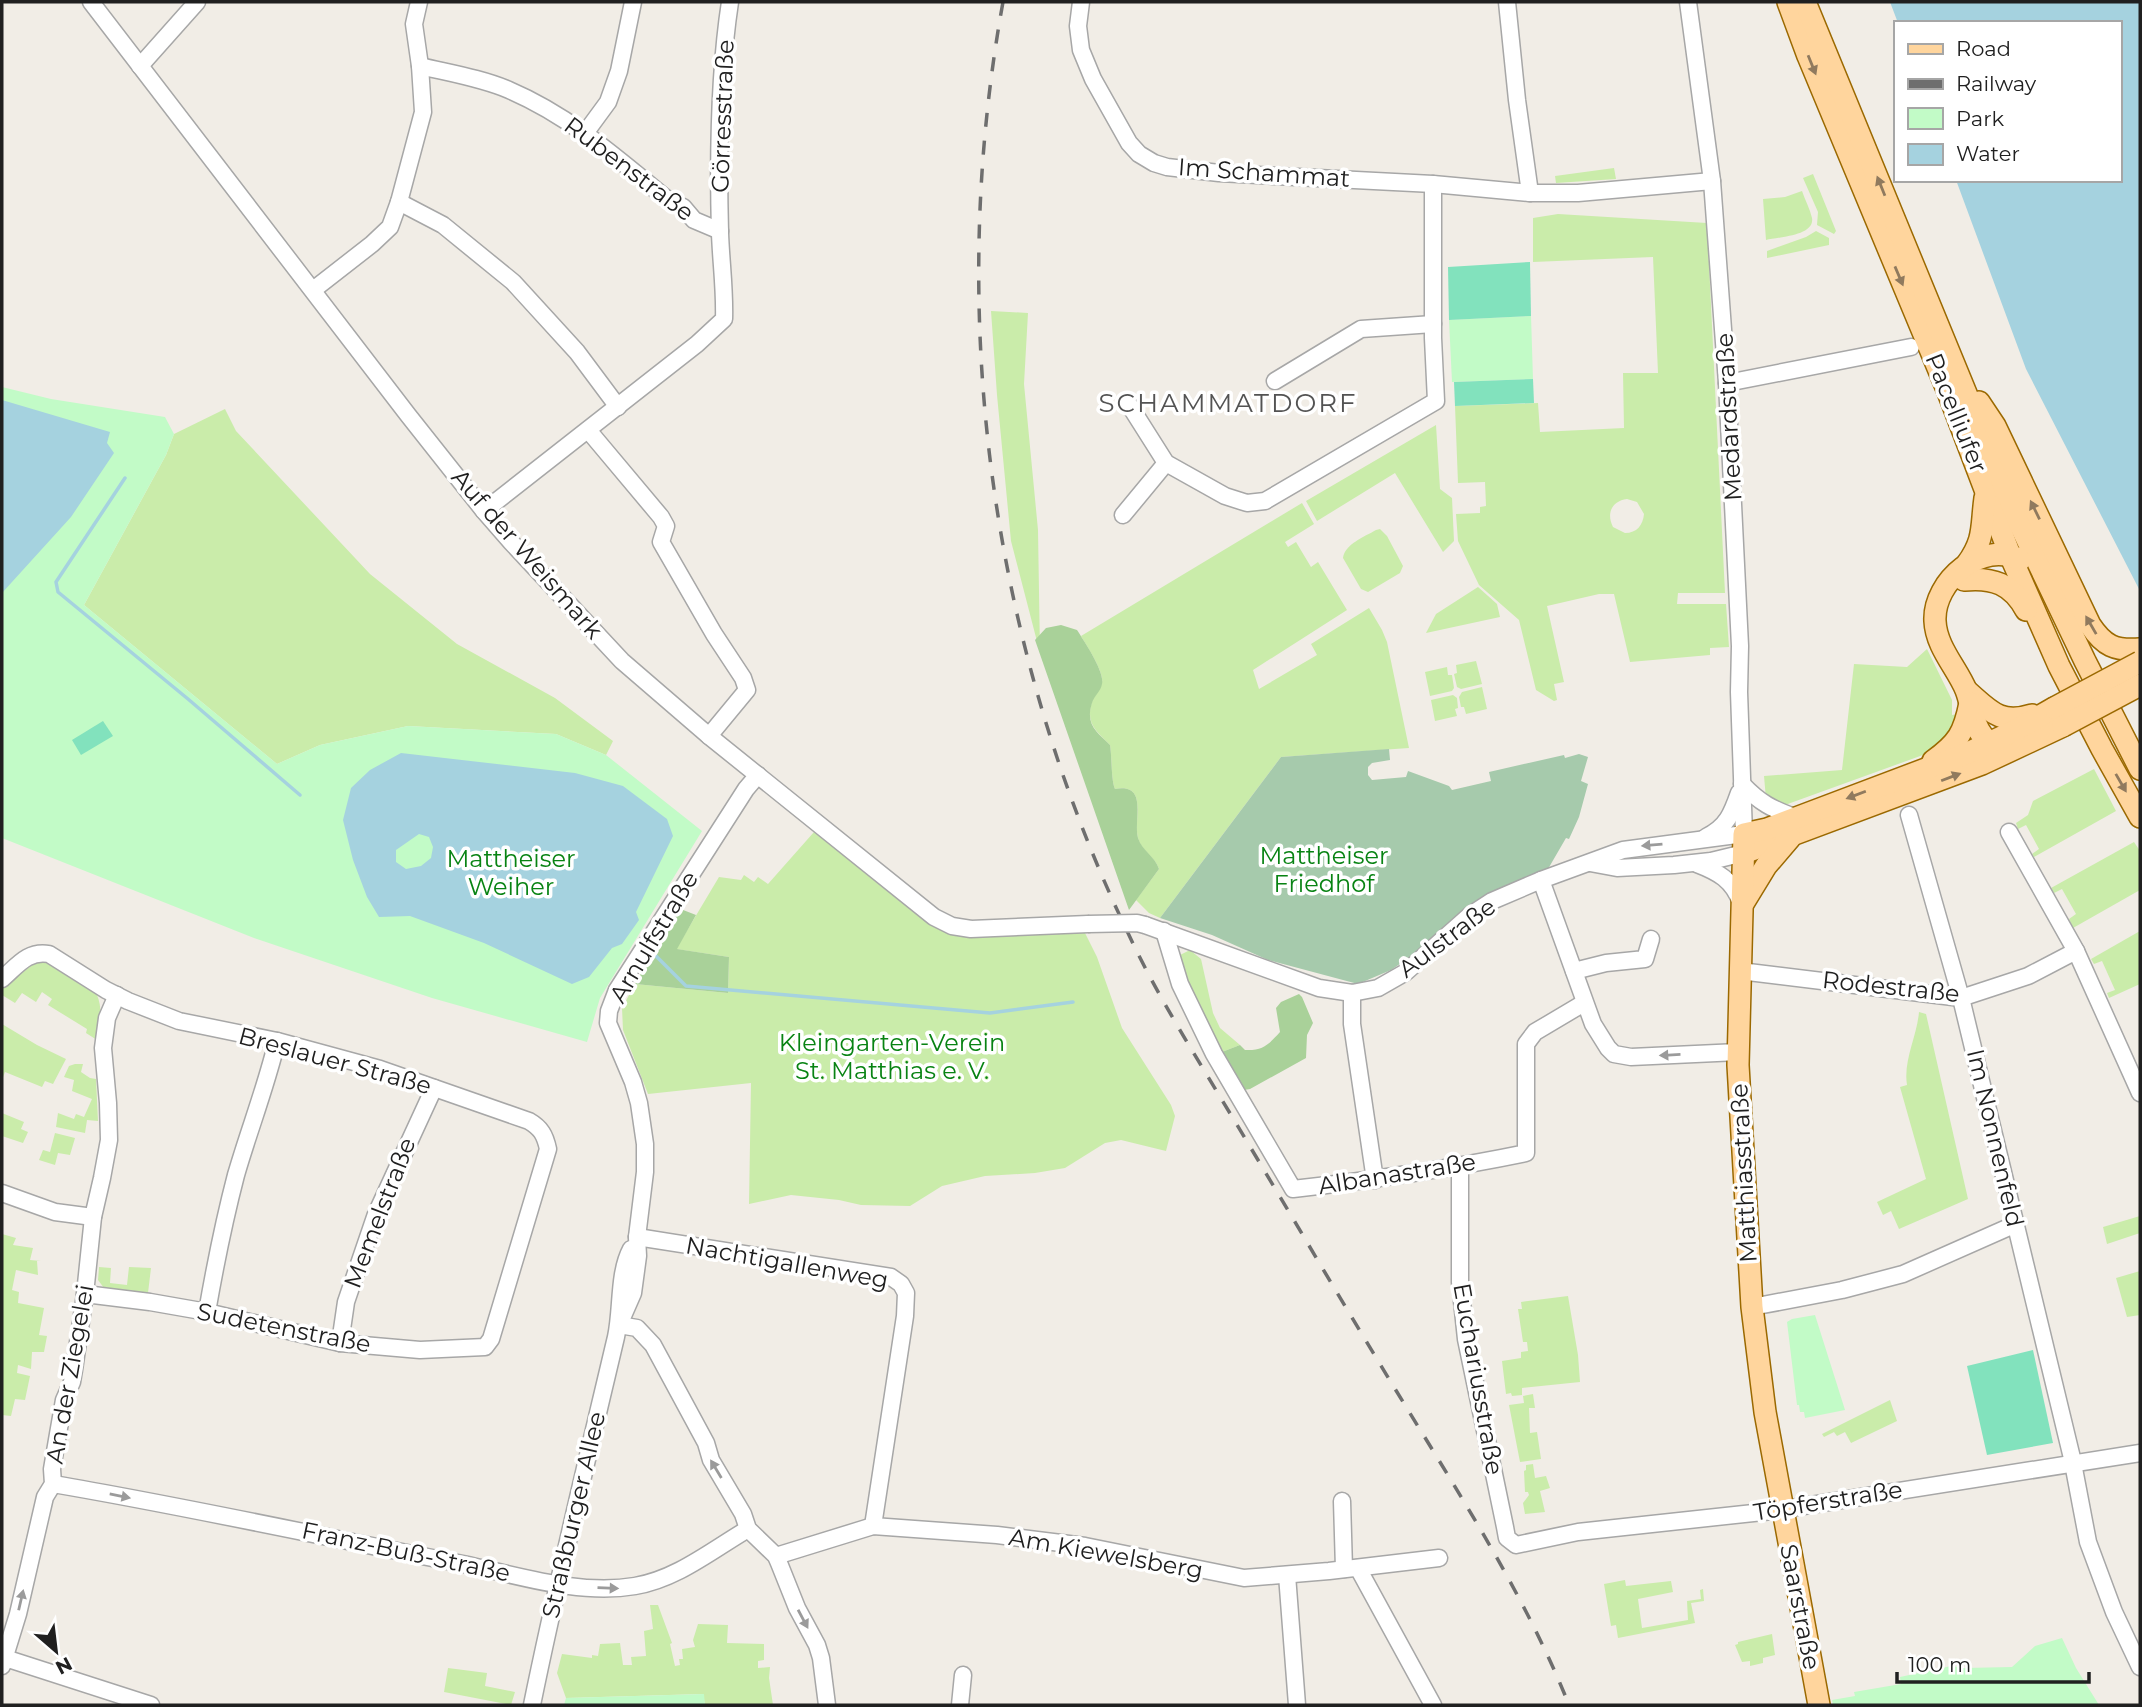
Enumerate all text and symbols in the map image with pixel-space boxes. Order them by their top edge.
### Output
legend [1894,21,2121,182]
text: Road [1956,36,2011,61]
street label: Görresstraße [705,39,740,193]
one-way arrow [1807,55,1818,76]
text: Railway [1956,71,2037,96]
text: Park [1956,106,2004,131]
street label: Rubenstraße [559,110,700,227]
text: Water [1956,141,2020,166]
street label: Im Schammat [1177,152,1351,193]
one-way arrow [1875,176,1886,197]
one-way arrow [1894,265,1905,286]
street label: Medardstraße [1710,332,1747,502]
street label: Pacelliufer [1919,349,1994,477]
district label: SCHAMMATDORF [1098,387,1358,419]
street label: Auf der Weismark [446,463,609,645]
one-way arrow [2030,500,2041,520]
one-way arrow [2085,616,2097,635]
one-way arrow [1940,771,1961,782]
one-way arrow [2115,773,2127,793]
one-way arrow [1845,790,1866,801]
one-way arrow [1641,840,1663,851]
park label: Mattheiser Friedhof [1259,841,1389,898]
park label: Mattheiser Weiher [446,844,576,901]
street label: Arnulfstraße [603,866,704,1008]
street label: Aulstraße [1392,892,1501,984]
street label: Rodestraße [1821,965,1961,1008]
street label: Breslauer Straße [235,1021,435,1100]
park label: Kleingarten-Verein St. Matthias e. V. [779,1028,1005,1085]
street label: Im Nonnenfeld [1961,1046,2030,1230]
one-way arrow [1658,1050,1680,1061]
street label: Matthiasstraße [1724,1083,1763,1263]
street label: Memelstraße [338,1134,421,1292]
street label: Albanastraße [1316,1147,1478,1200]
street label: Nachtigallenweg [684,1230,891,1295]
street label: Euchariusstraße [1447,1281,1510,1477]
street label: An der Ziegelei [39,1282,100,1466]
street label: Sudetenstraße [195,1296,373,1359]
street label: Straßburger Allee [536,1409,611,1621]
one-way arrow [710,1459,723,1478]
street label: Töpferstraße [1751,1474,1905,1527]
one-way arrow [109,1490,131,1501]
street label: Franz-Buß-Straße [299,1515,513,1588]
street label: Am Kiewelsberg [1007,1522,1205,1585]
street label: Saarstraße [1774,1542,1827,1672]
one-way arrow [597,1582,619,1593]
one-way arrow [15,1589,26,1611]
one-way arrow [797,1609,808,1629]
north arrow [21,1616,91,1686]
scale bar [1897,1640,2090,1684]
text: N [52,1652,76,1679]
text: 100 m [1908,1652,1971,1677]

